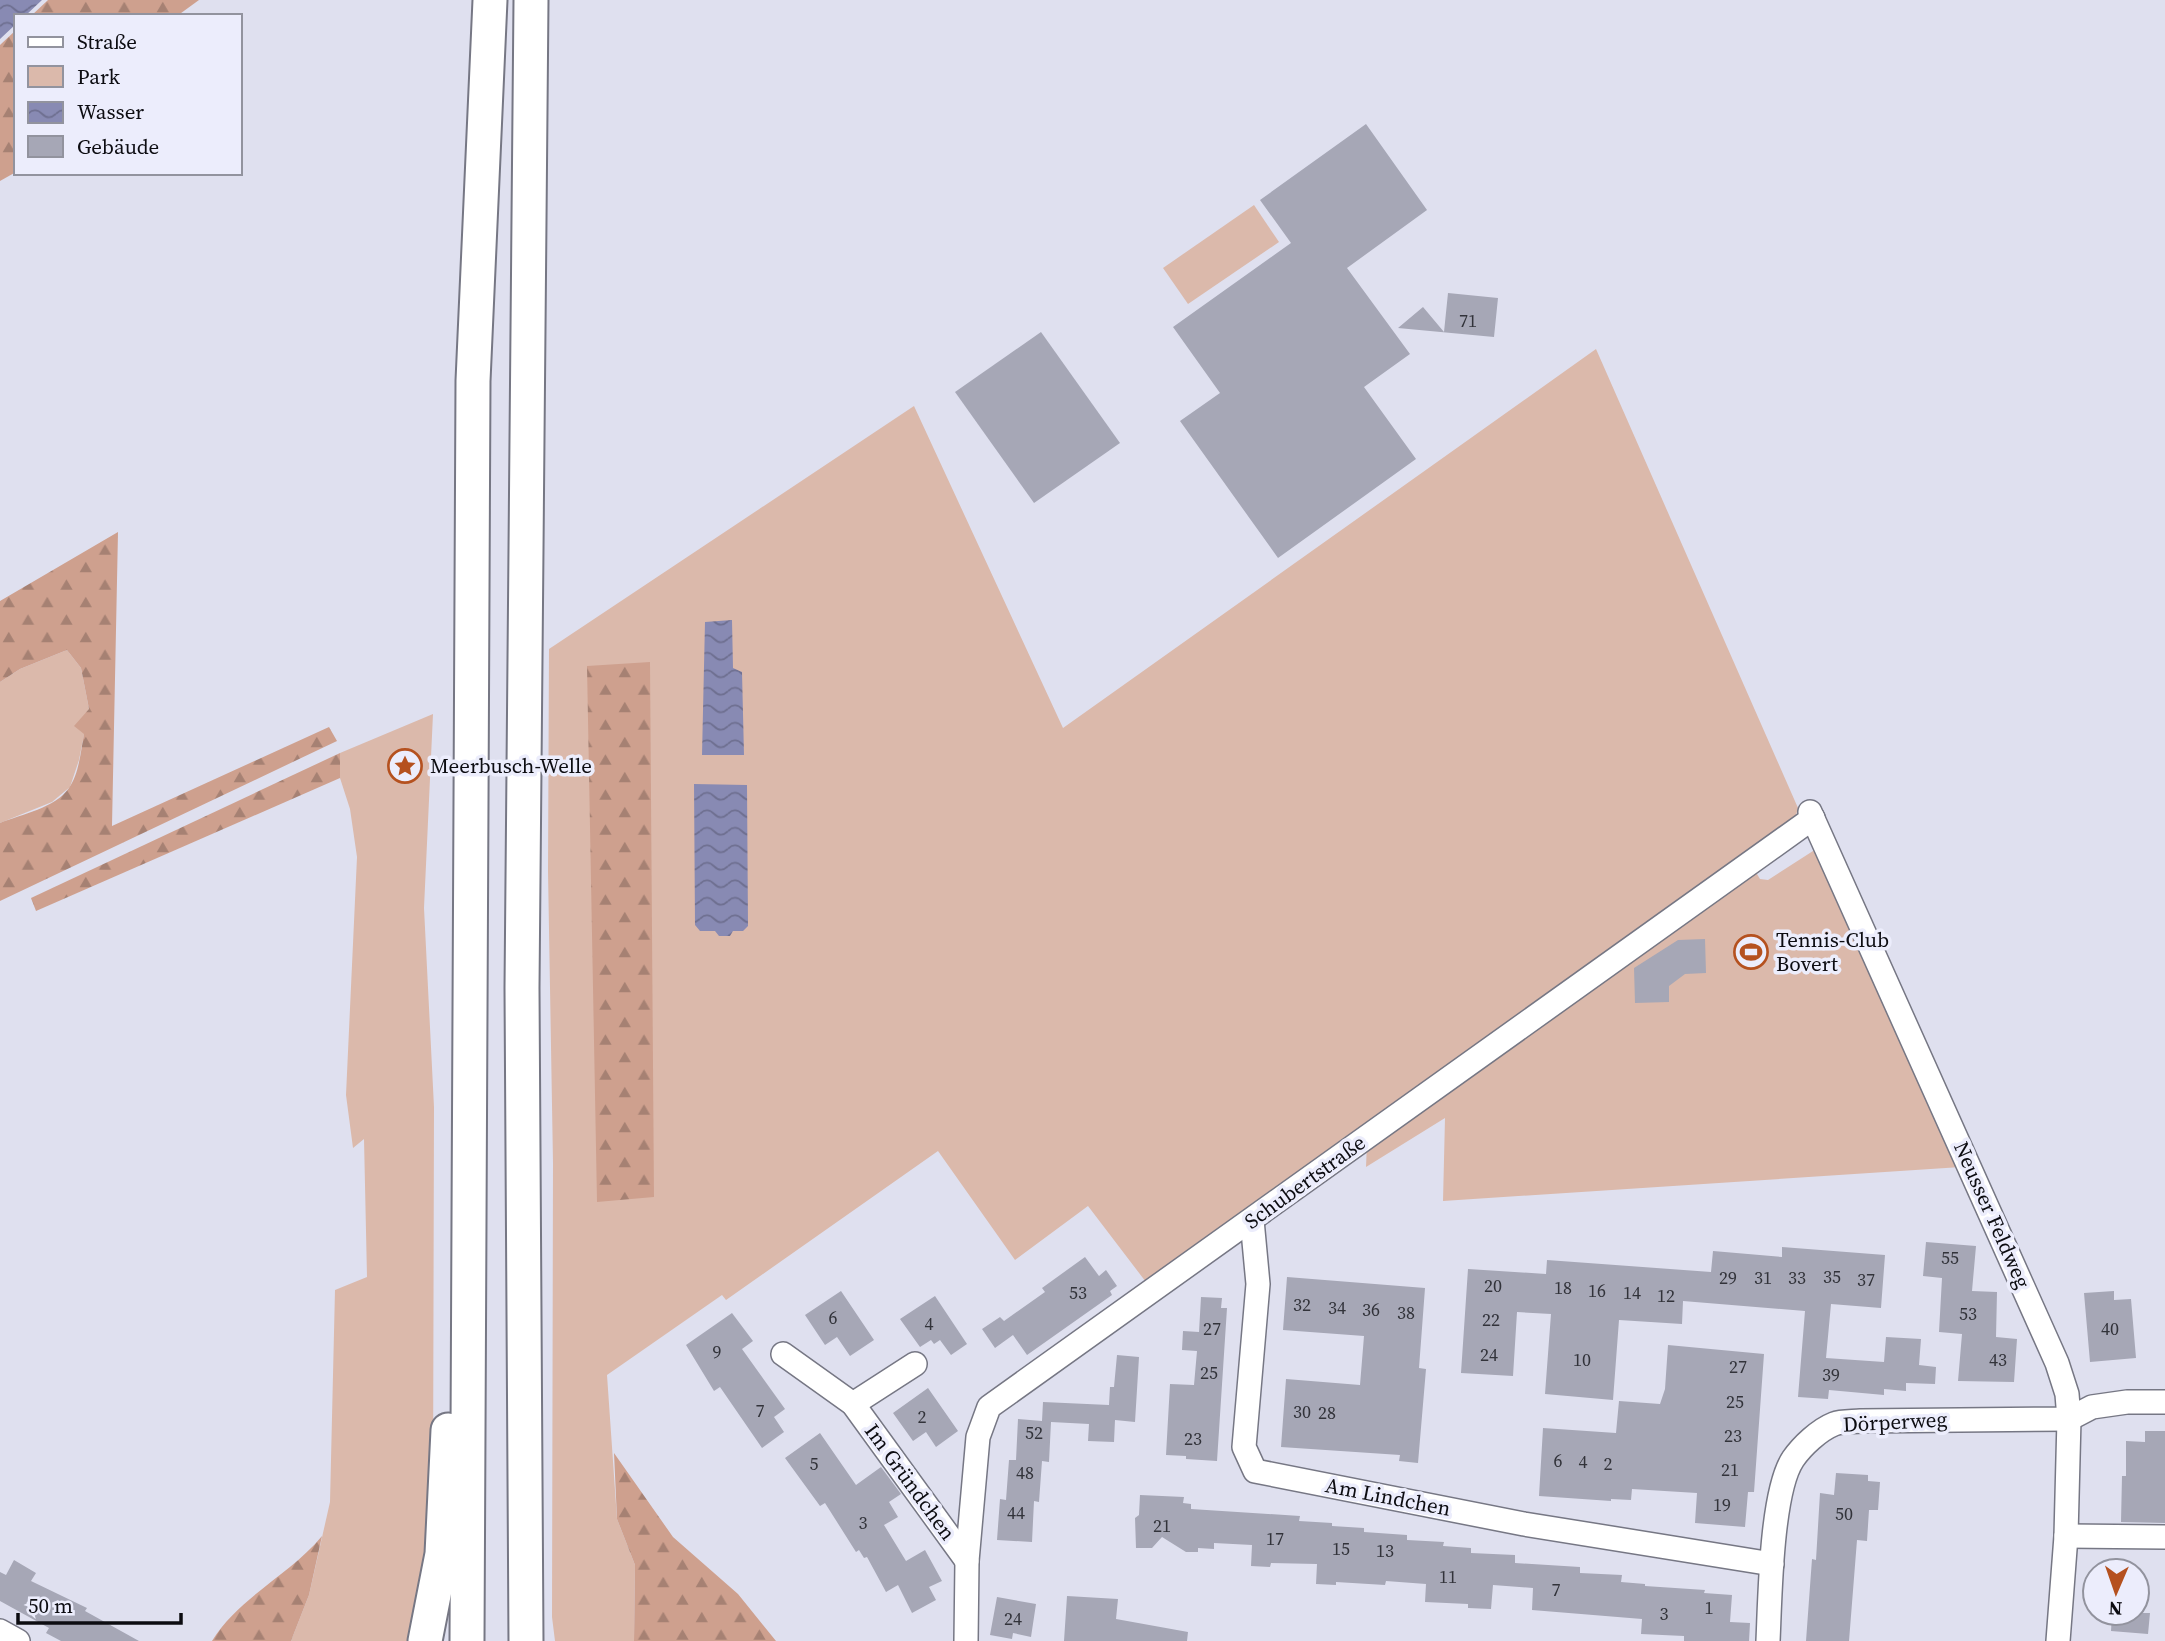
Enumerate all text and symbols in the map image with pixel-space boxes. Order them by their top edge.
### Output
legend [14,14,242,175]
text: Straße [77,27,137,56]
text: Park [77,62,121,91]
text: Wasser [77,97,144,126]
text: Gebäude [77,132,159,161]
house number: 71 [1459,308,1477,333]
place icon: Meerbusch-Welle [386,747,424,785]
place label: Meerbusch-Welle [430,751,592,780]
place label: Tennis-Club Bovert [1776,925,1889,978]
sports icon: Tennis-Club Bovert [1732,933,1770,971]
street label: Schubertstraße [1238,1128,1371,1235]
street label: Neusser Feldweg [1947,1137,2038,1293]
house number: 55 [1941,1245,1959,1270]
house number: 35 [1823,1264,1841,1289]
house number: 29 [1719,1265,1737,1290]
house number: 31 [1754,1265,1772,1290]
house number: 33 [1788,1265,1806,1290]
house number: 37 [1857,1267,1875,1292]
house number: 20 [1484,1273,1502,1298]
house number: 18 [1554,1275,1572,1300]
house number: 16 [1588,1278,1606,1303]
house number: 53 [1069,1280,1087,1305]
house number: 14 [1623,1280,1641,1305]
house number: 12 [1657,1283,1675,1308]
house number: 32 [1293,1292,1311,1317]
house number: 34 [1328,1295,1346,1320]
house number: 36 [1362,1297,1380,1322]
house number: 38 [1397,1300,1415,1325]
house number: 53 [1959,1301,1977,1326]
house number: 6 [829,1305,838,1330]
house number: 22 [1482,1307,1500,1332]
house number: 4 [925,1311,934,1336]
house number: 27 [1203,1316,1221,1341]
house number: 40 [2101,1316,2119,1341]
house number: 9 [713,1339,722,1364]
house number: 24 [1480,1342,1498,1367]
house number: 10 [1573,1347,1591,1372]
house number: 43 [1989,1347,2007,1372]
house number: 27 [1729,1354,1747,1379]
house number: 25 [1200,1360,1218,1385]
house number: 39 [1822,1362,1840,1387]
house number: 25 [1726,1389,1744,1414]
house number: 7 [756,1398,765,1423]
house number: 30 [1293,1399,1311,1424]
house number: 28 [1318,1400,1336,1425]
house number: 2 [918,1404,927,1429]
street label: Dörperweg [1842,1404,1948,1439]
street label: Im Gründchen [858,1417,963,1546]
house number: 52 [1025,1420,1043,1445]
house number: 23 [1724,1423,1742,1448]
house number: 23 [1184,1426,1202,1451]
house number: 6 [1554,1448,1563,1473]
house number: 4 [1579,1449,1588,1474]
house number: 5 [810,1451,819,1476]
house number: 2 [1604,1451,1613,1476]
house number: 21 [1721,1457,1739,1482]
house number: 48 [1016,1460,1034,1485]
street label: Am Lindchen [1323,1470,1454,1523]
house number: 19 [1713,1492,1731,1517]
house number: 44 [1007,1500,1025,1525]
house number: 50 [1835,1501,1853,1526]
house number: 3 [859,1510,868,1535]
house number: 21 [1153,1513,1171,1538]
house number: 17 [1266,1526,1284,1551]
house number: 15 [1332,1536,1350,1561]
house number: 13 [1376,1538,1394,1563]
north arrow [2081,1557,2151,1627]
house number: 11 [1439,1564,1457,1589]
house number: 7 [1552,1577,1561,1602]
scale bar [18,1582,180,1626]
text: 50 m [28,1591,73,1620]
house number: 1 [1705,1595,1714,1620]
text: N [2108,1596,2123,1622]
house number: 3 [1660,1601,1669,1626]
house number: 24 [1004,1606,1022,1631]

